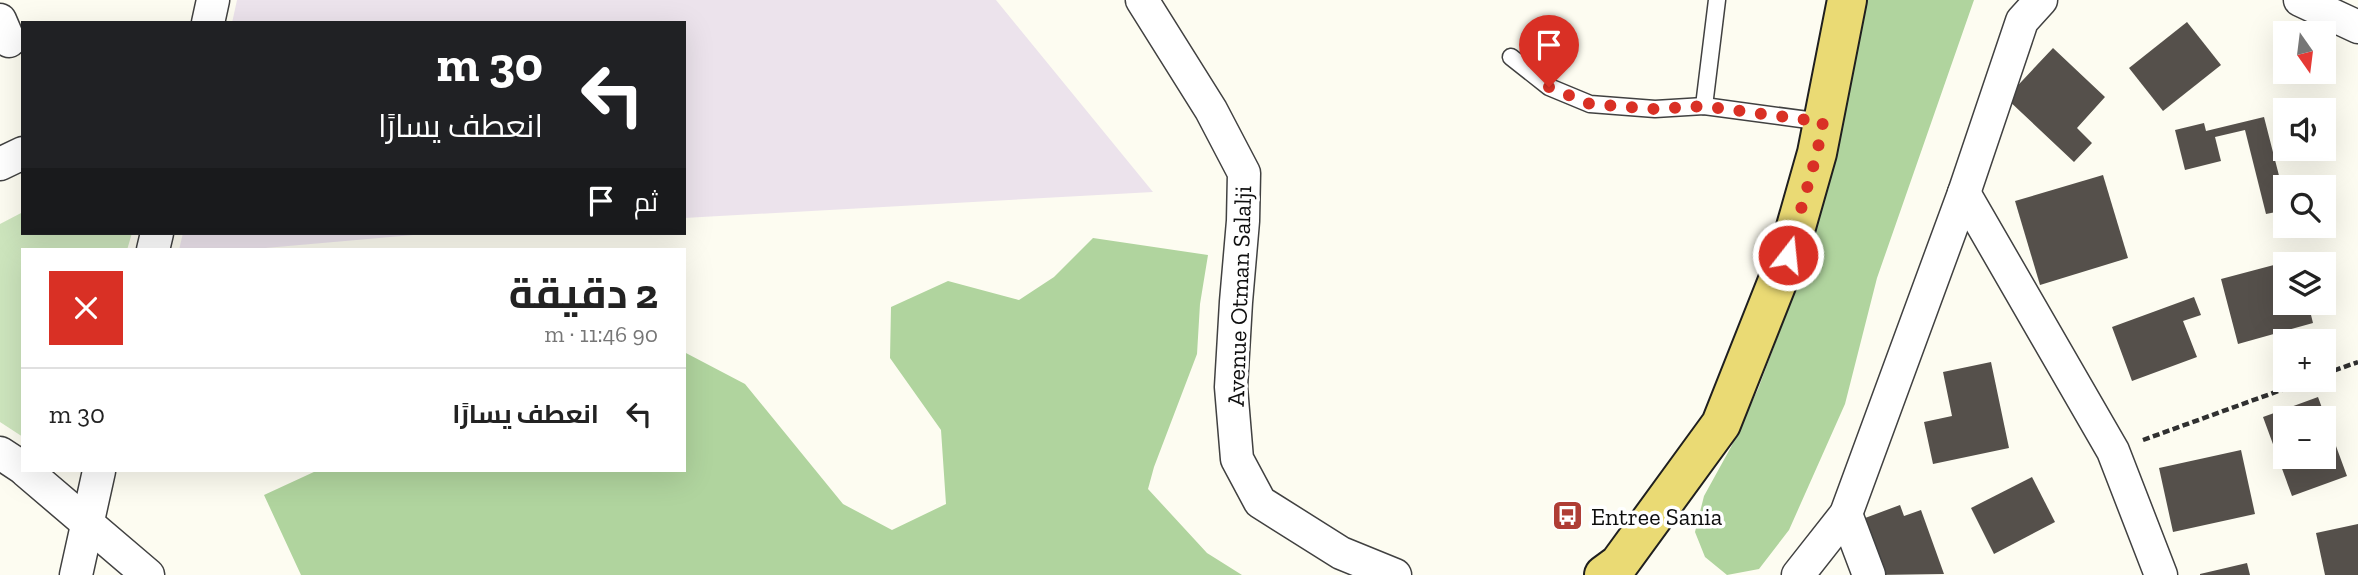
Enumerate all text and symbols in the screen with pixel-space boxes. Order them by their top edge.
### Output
pin [1519,15,1579,87]
north arrow [2273,21,2336,84]
map controls [2273,21,2336,469]
icon: arrive [1530,26,1568,64]
text: 30 m [437,35,543,94]
icon: left [567,49,658,140]
button: sound [2273,98,2336,161]
text: انعطف يسارًا [378,107,543,145]
button: search [2273,175,2336,238]
icon: arrive [582,182,620,220]
street label: Avenue Otman Salalji [1221,185,1257,407]
text: ثم [634,186,658,218]
position arrow [1751,218,1825,292]
button: layers [2273,252,2336,315]
text: 2 دقيقة [509,268,658,319]
button: close [49,271,123,345]
text: 90 m · 11:46 [544,320,658,348]
button: + [2273,329,2336,392]
icon: left [620,395,658,433]
text: 30 m [49,398,105,430]
text: انعطف يسارًا [452,398,599,430]
button: − [2273,406,2336,469]
bus stop icon: Entree Sania [1551,499,1585,533]
place label: Entree Sania [1591,502,1723,531]

